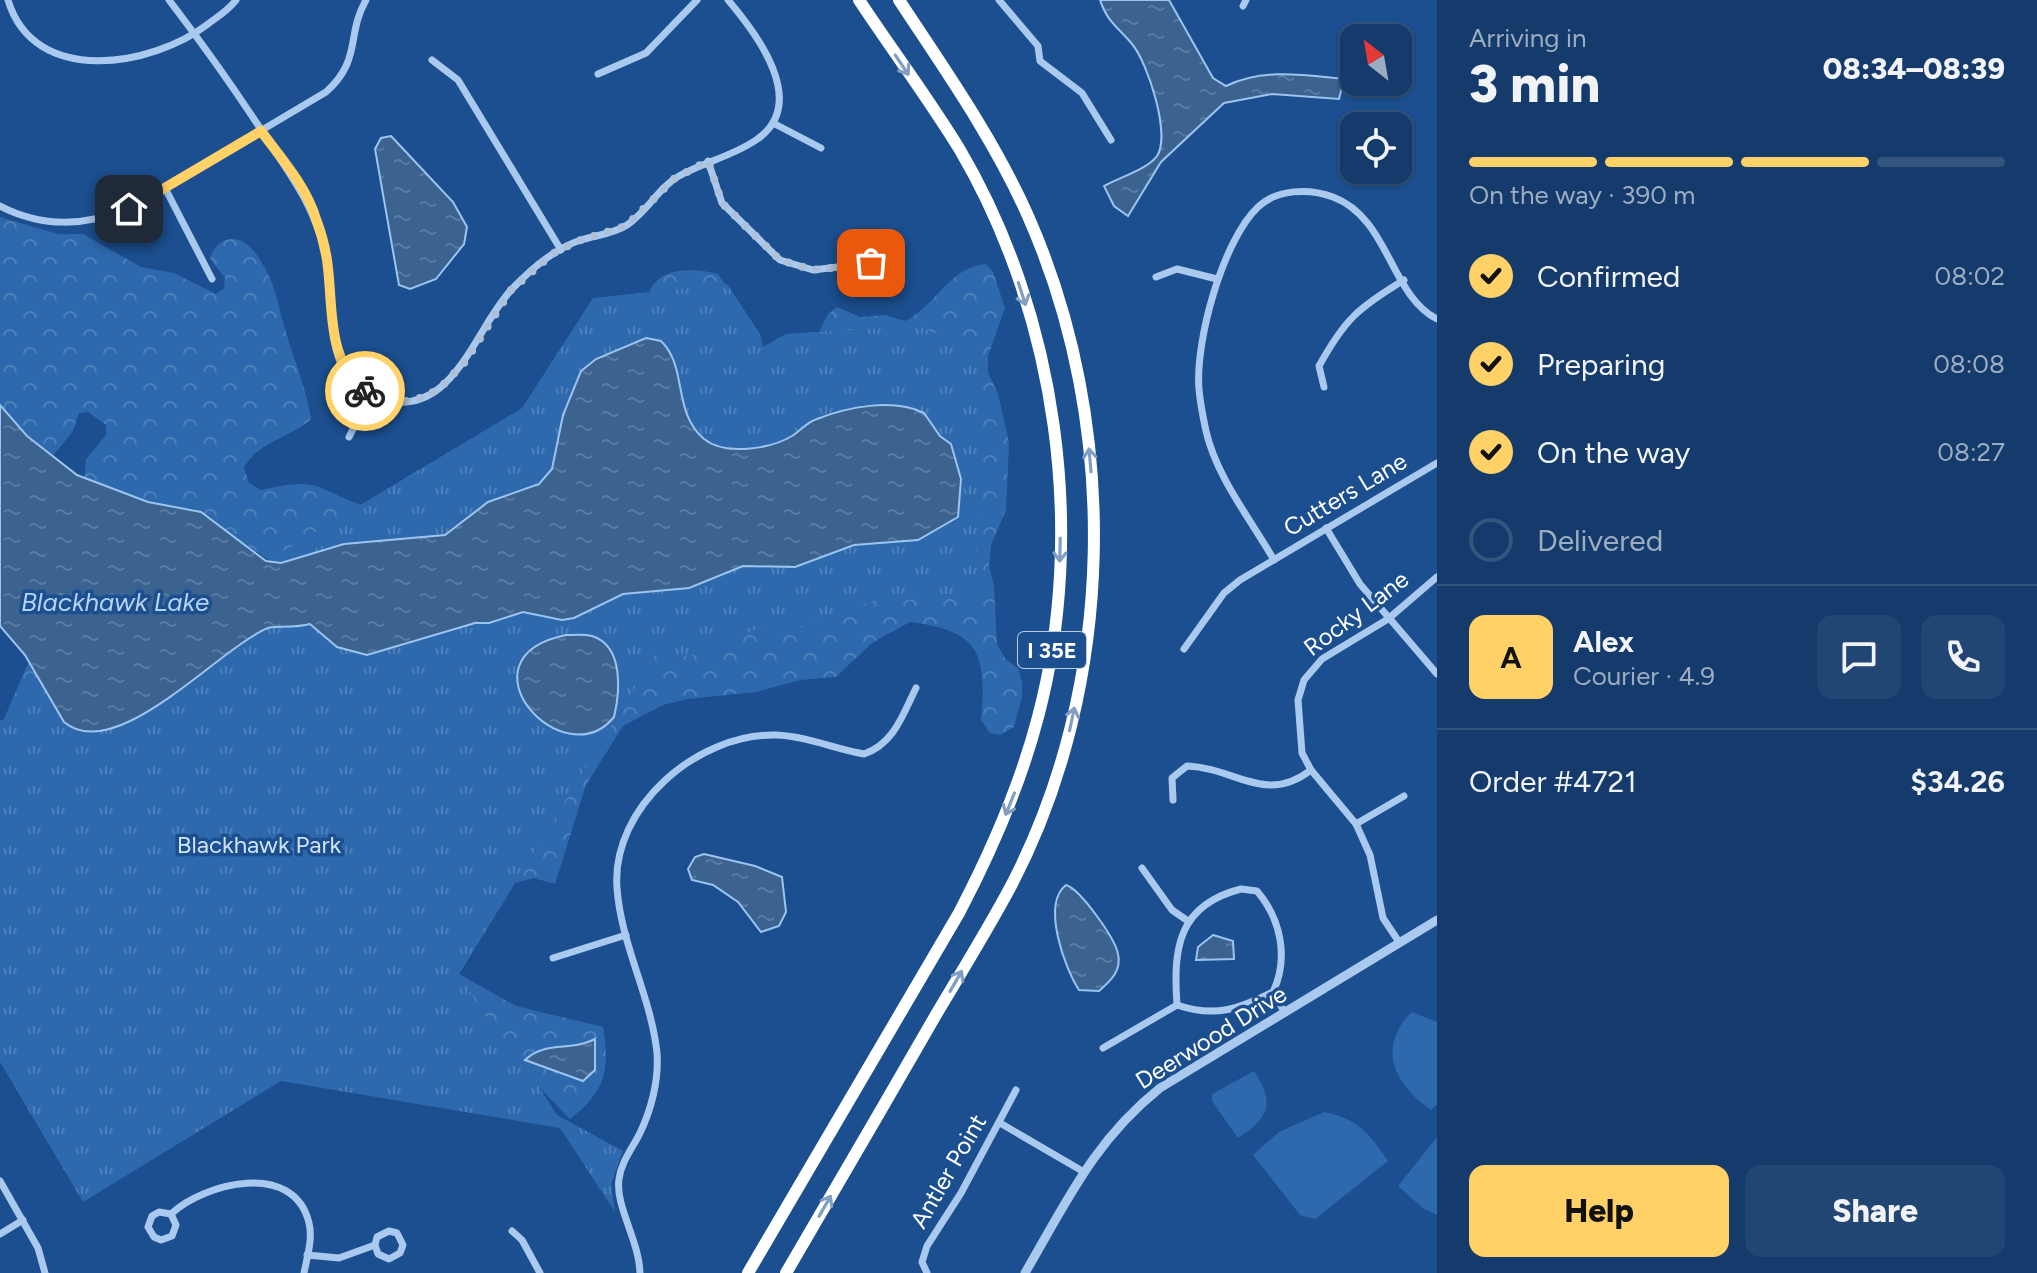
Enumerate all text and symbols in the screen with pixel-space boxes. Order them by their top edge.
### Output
text: Arriving in [1469,22,1587,54]
north arrow [1340,24,1412,96]
map controls [1340,24,1412,184]
text: 08:34–08:39 [1823,50,2005,87]
one-way arrow [894,53,910,75]
text: 3 min [1469,53,1600,115]
button: locate [1340,112,1412,184]
pin [95,175,163,243]
text: On the way · 390 m [1469,179,1695,211]
icon: home [107,187,151,231]
pin [837,229,905,297]
icon: bag [849,241,893,285]
icon: check [1469,254,1513,298]
text: Confirmed [1537,258,1680,295]
text: 08:02 [1935,260,2005,292]
one-way arrow [1016,281,1030,306]
icon: check [1469,342,1513,386]
text: Preparing [1537,346,1665,383]
text: 08:08 [1933,348,2005,380]
courier [325,351,405,431]
icon: bike [343,369,387,413]
icon: check [1469,430,1513,474]
text: On the way [1537,434,1690,471]
text: 08:27 [1937,436,2005,468]
street label: Cutters Lane [1278,446,1412,542]
one-way arrow [1082,448,1097,474]
text: Delivered [1537,522,1663,559]
one-way arrow [1052,536,1068,563]
street label: Rocky Lane [1298,564,1414,662]
water label: Blackhawk Lake [21,586,209,618]
button: chat [1817,615,1901,699]
button: phone [1921,615,2005,699]
text: Alex [1573,623,1634,660]
road number: I 35E [1018,632,1086,668]
text: A [1500,639,1522,676]
text: Courier · 4.9 [1573,660,1715,692]
one-way arrow [1065,706,1080,732]
text: Order #4721 [1469,763,1637,800]
text: $34.26 [1911,763,2005,800]
one-way arrow [1002,791,1016,816]
park label: Blackhawk Park [177,830,342,859]
one-way arrow [948,970,964,993]
street label: Deerwood Drive [1130,979,1292,1095]
street label: Antler Point [904,1109,992,1233]
button: Help [1469,1165,1729,1257]
button: Share [1745,1165,2005,1257]
one-way arrow [818,1194,833,1218]

